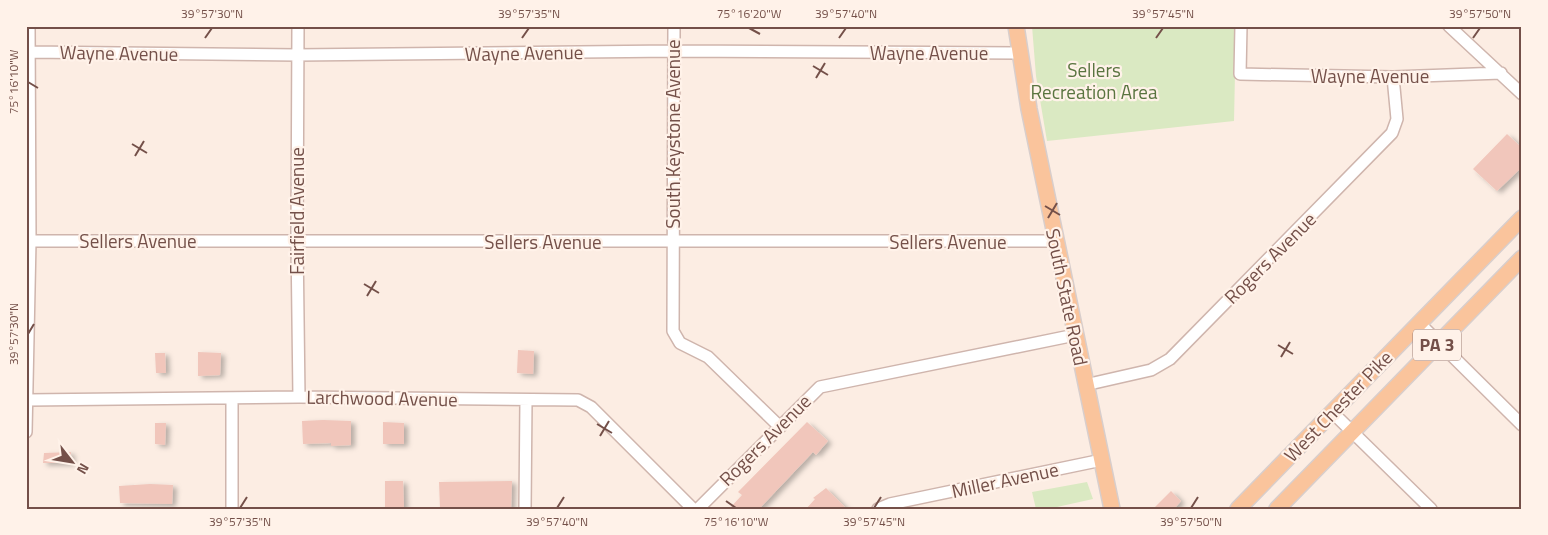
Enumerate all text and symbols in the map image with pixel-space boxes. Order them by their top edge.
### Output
text: 39°57'30"N [181,4,243,23]
text: 39°57'35"N [498,4,560,23]
text: 75°16'20"W [717,4,782,23]
text: 39°57'40"N [815,4,877,23]
text: 39°57'45"N [1132,4,1194,23]
text: 39°57'50"N [1449,4,1511,23]
street label: Wayne Avenue [59,37,179,68]
street label: Wayne Avenue [464,37,584,68]
street label: Wayne Avenue [870,38,988,67]
street label: South Keystone Avenue [658,39,687,229]
text: 75°16'10"W [4,49,23,114]
park label: Sellers Recreation Area [1031,55,1158,106]
street label: Wayne Avenue [1311,61,1429,90]
street label: Fairfield Avenue [282,147,311,275]
street label: Rogers Avenue [1217,205,1322,310]
street label: Sellers Avenue [79,226,197,255]
street label: South State Road [1039,226,1096,368]
street label: Sellers Avenue [484,227,602,256]
street label: Sellers Avenue [889,227,1007,256]
text: 39°57'30"N [4,303,23,365]
road number: PA 3 [1413,330,1461,360]
street label: West Chester Pike [1277,343,1399,468]
street label: Larchwood Avenue [306,382,458,413]
street label: Rogers Avenue [712,387,817,492]
north arrow [48,438,98,488]
street label: Miller Avenue [949,454,1061,505]
text: N [72,459,95,479]
text: 39°57'35"N [209,512,271,531]
text: 39°57'40"N [526,512,588,531]
text: 75°16'10"W [704,512,769,531]
text: 39°57'45"N [843,512,905,531]
text: 39°57'50"N [1160,512,1222,531]

